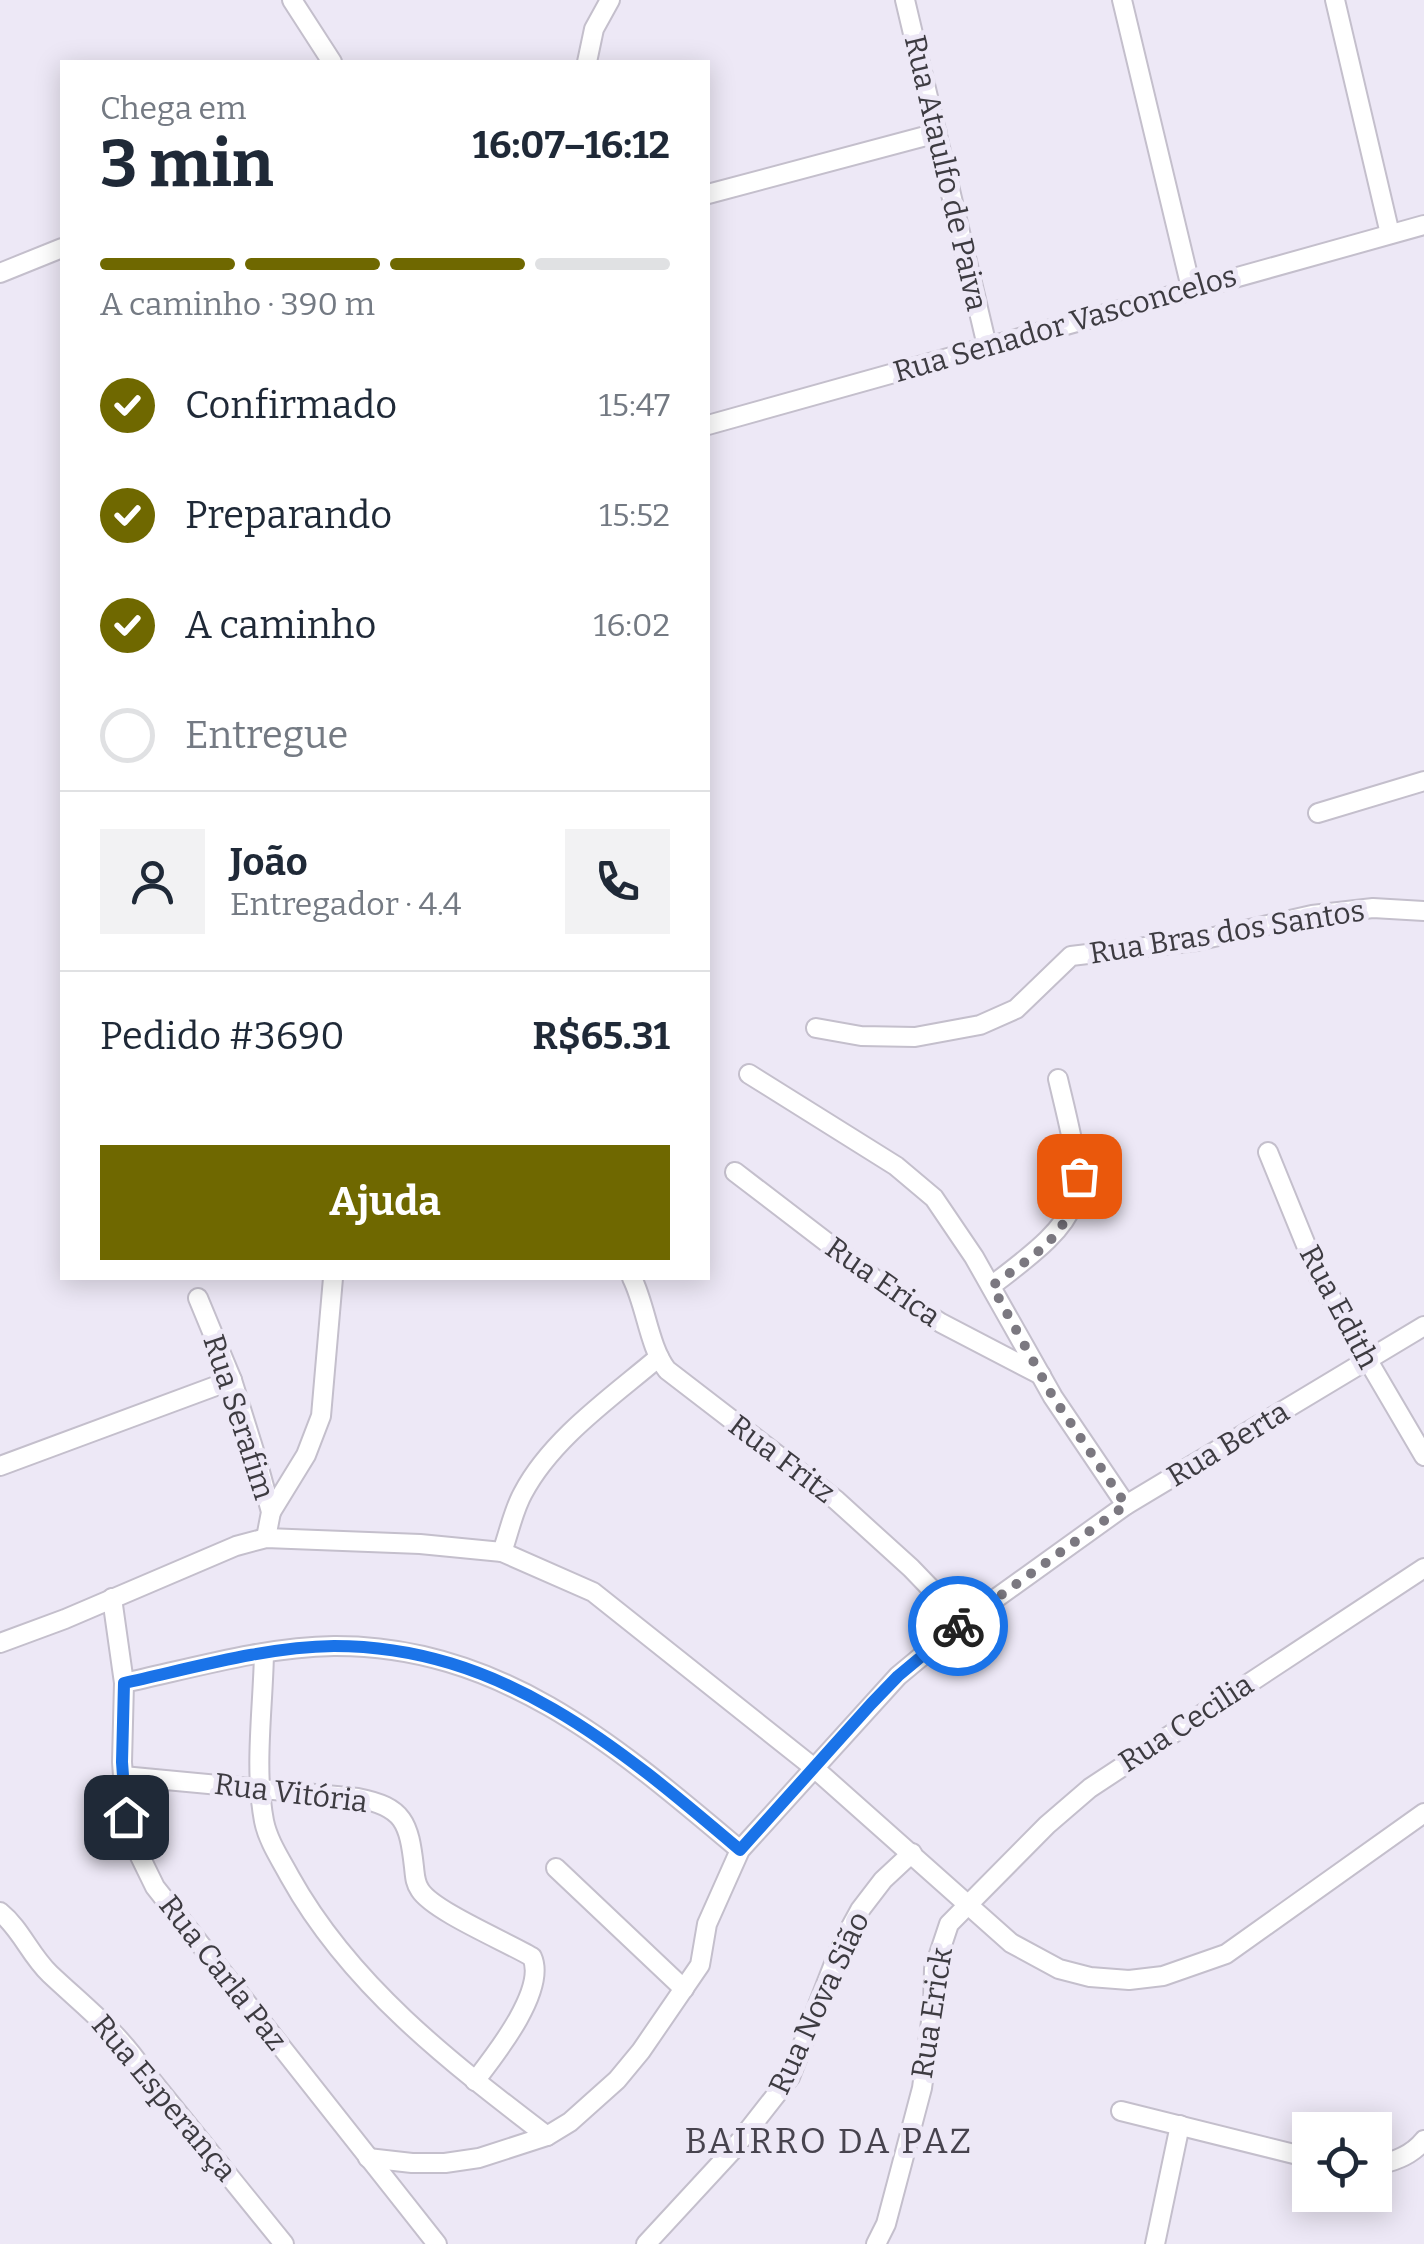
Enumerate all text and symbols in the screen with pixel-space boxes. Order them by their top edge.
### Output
street label: Rua Ataulfo de Paiva [897,32,995,314]
text: Chega em [100,89,247,127]
text: 16:07–16:12 [473,122,670,168]
text: 3 min [100,125,274,203]
street label: Rua Senador Vasconcelos [889,258,1241,390]
text: A caminho · 390 m [100,285,375,323]
icon: check [100,378,155,433]
text: Confirmado [185,382,397,428]
text: 15:47 [599,386,670,424]
icon: check [100,488,155,543]
text: Preparando [185,492,392,538]
text: 15:52 [599,496,670,534]
icon: check [100,598,155,653]
text: A caminho [185,602,376,648]
text: 16:02 [594,606,670,644]
text: Entregue [185,712,348,758]
button: person [100,829,205,934]
button: phone [565,829,670,934]
text: João [230,839,308,885]
text: Entregador · 4.4 [230,885,462,923]
street label: Rua Bras dos Santos [1087,892,1367,972]
text: Pedido #3690 [100,1013,345,1059]
text: R$65.31 [532,1013,670,1059]
pin [1037,1134,1122,1219]
button: Ajuda [100,1145,670,1260]
icon: bag [1052,1149,1107,1204]
street label: Rua Erica [819,1230,947,1334]
street label: Rua Edith [1292,1239,1387,1375]
street label: Rua Serafim [195,1330,283,1504]
street label: Rua Berta [1160,1394,1296,1494]
street label: Rua Fritz [722,1407,842,1511]
courier [908,1576,1008,1676]
icon: bike [931,1599,986,1654]
street label: Rua Cecilia [1112,1666,1260,1780]
street label: Rua Vitória [212,1766,370,1820]
pin [84,1775,169,1860]
icon: home [99,1790,154,1845]
street label: Rua Carla Paz [151,1888,295,2058]
street label: Rua Nova Sião [761,1906,877,2100]
street label: Rua Erick [904,1945,960,2081]
street label: Rua Esperança [84,2008,244,2188]
map controls [1292,2112,1392,2212]
button: locate [1292,2112,1392,2212]
district label: BAIRRO DA PAZ [684,2120,974,2162]

